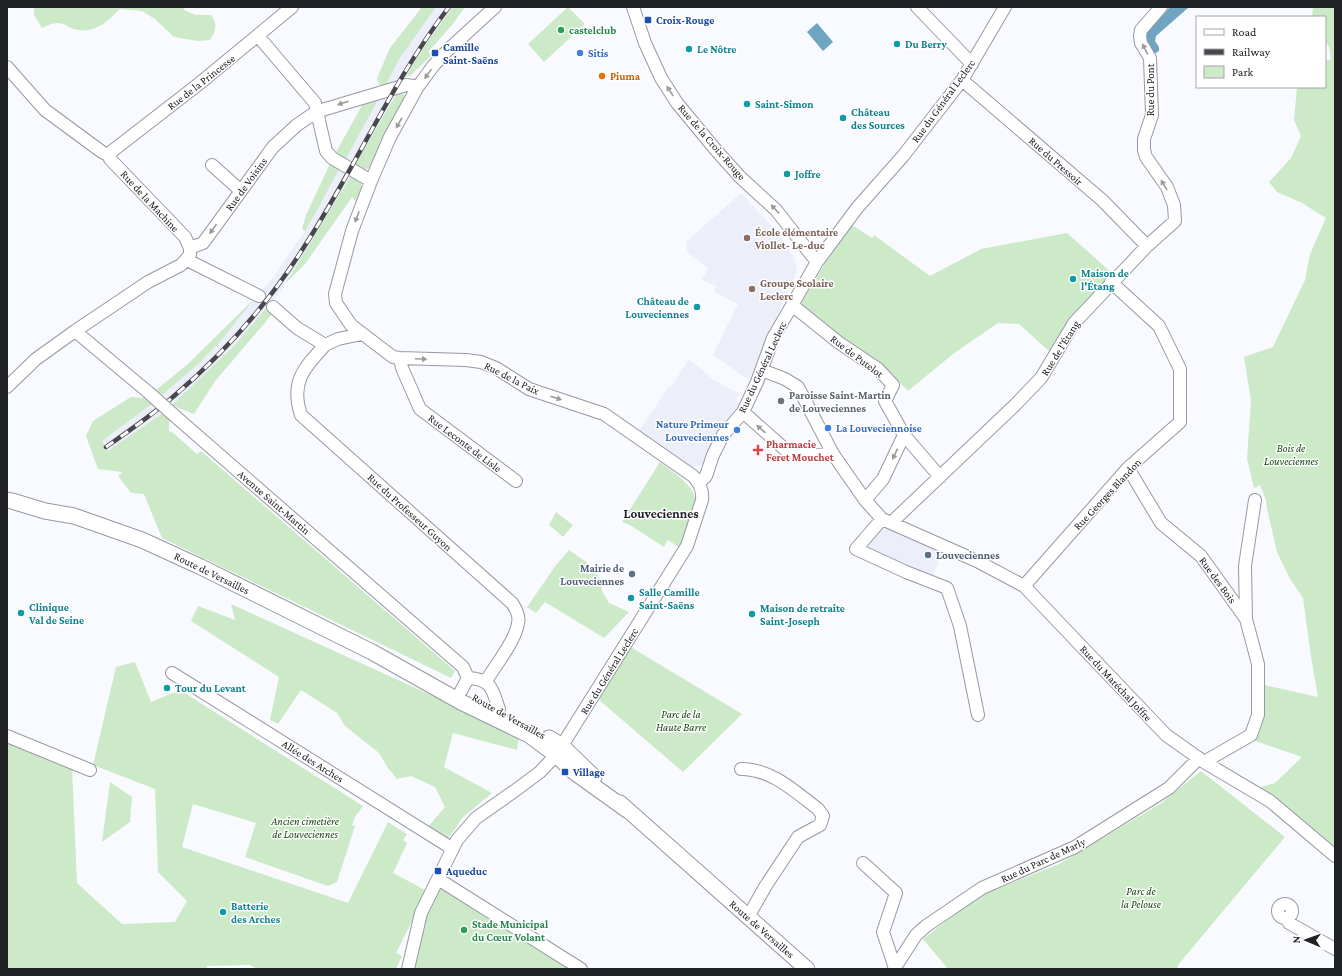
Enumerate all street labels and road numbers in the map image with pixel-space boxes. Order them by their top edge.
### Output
street label: Rue de la Princesse [165,52,237,112]
street label: Rue du Général Leclerc [909,57,977,145]
street label: Rue du Pont [1144,63,1156,116]
street label: Rue de la Croix-Rouge [675,102,748,183]
street label: Rue du Pressoir [1027,134,1085,188]
street label: Rue de Voisins [223,155,269,213]
street label: Rue de la Machine [118,168,182,234]
street label: Rue de l'Étang [1038,318,1083,378]
street label: Rue du Général Leclerc [736,319,789,415]
street label: Rue de Putelot [828,332,886,380]
street label: Rue de la Paix [483,359,541,397]
street label: Rue Leconte de Lisle [426,412,504,475]
street label: Rue Georges Blandon [1071,456,1144,533]
street label: Avenue Saint-Martin [235,467,313,537]
street label: Rue du Professeur Guyon [365,471,455,554]
street label: Route de Versailles [172,550,252,596]
street label: Rue des Bois [1197,554,1239,606]
street label: Rue du Général Leclerc [578,625,641,716]
street label: Rue du Maréchal Joffre [1077,643,1154,724]
street label: Route de Versailles [470,691,548,741]
street label: Allée des Arches [280,737,346,785]
street label: Rue du Parc de Marly [999,835,1088,886]
street label: Route de Versailles [727,898,797,960]

